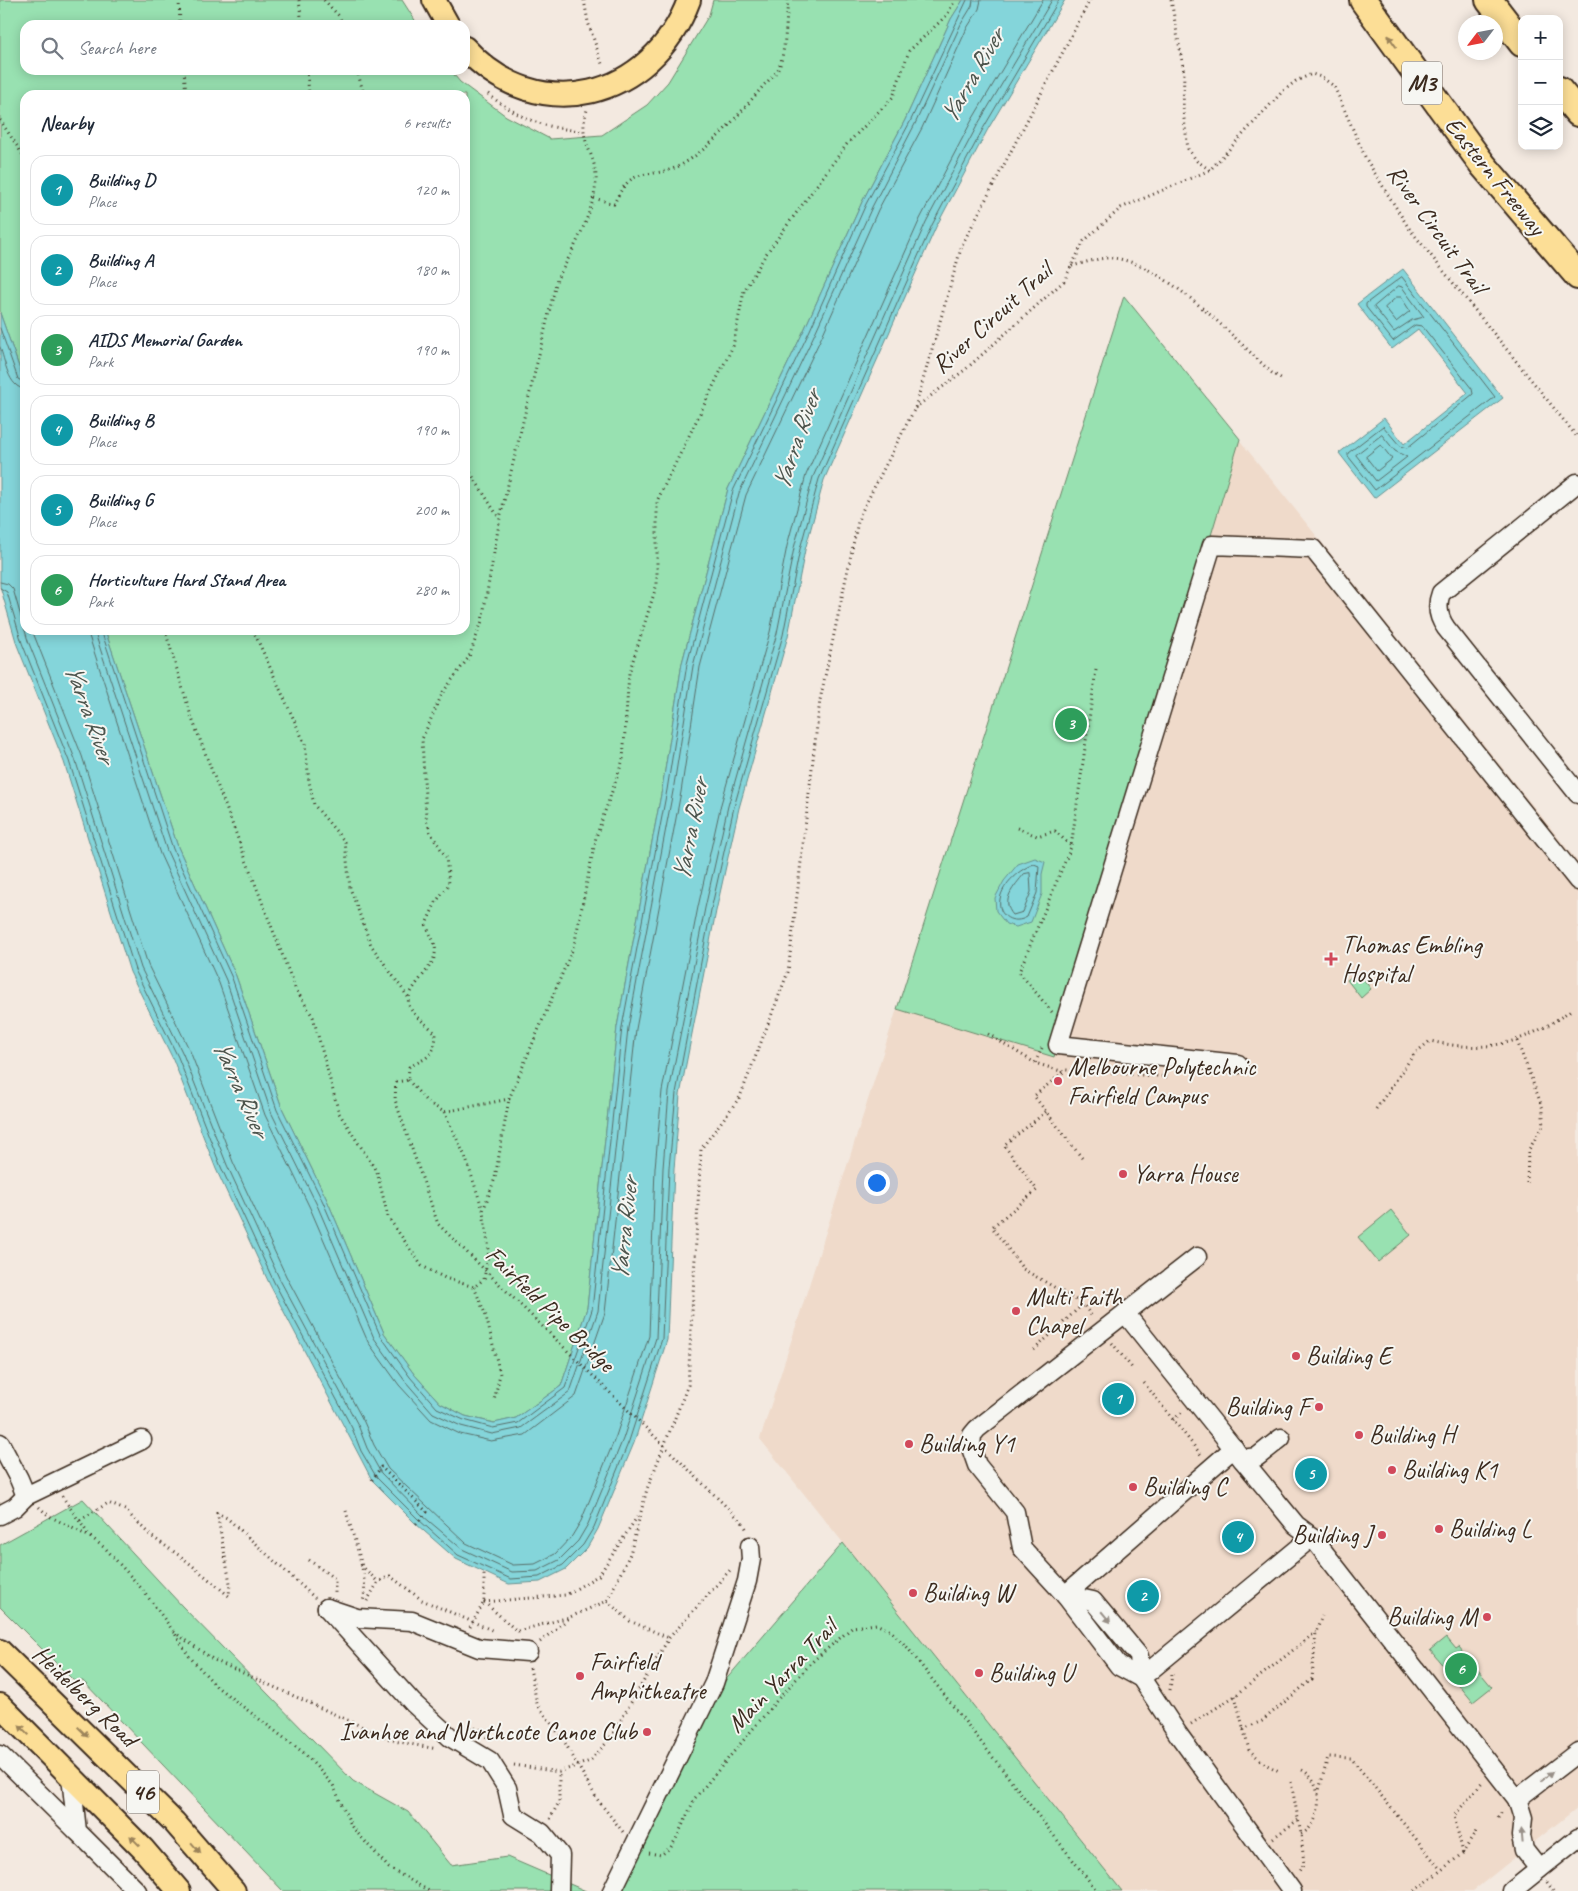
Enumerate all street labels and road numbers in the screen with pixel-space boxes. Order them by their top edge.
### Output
road number: M3 [1402,62,1442,105]
street label: Eastern Freeway [1437,110,1554,244]
street label: River Circuit Trail [1380,159,1497,303]
street label: River Circuit Trail [925,252,1062,380]
street label: Fairfield Pipe Bridge [478,1239,623,1380]
street label: Main Yarra Trail [720,1609,847,1739]
street label: Heidelberg Road [26,1638,147,1756]
road number: 46 [127,1770,159,1814]

